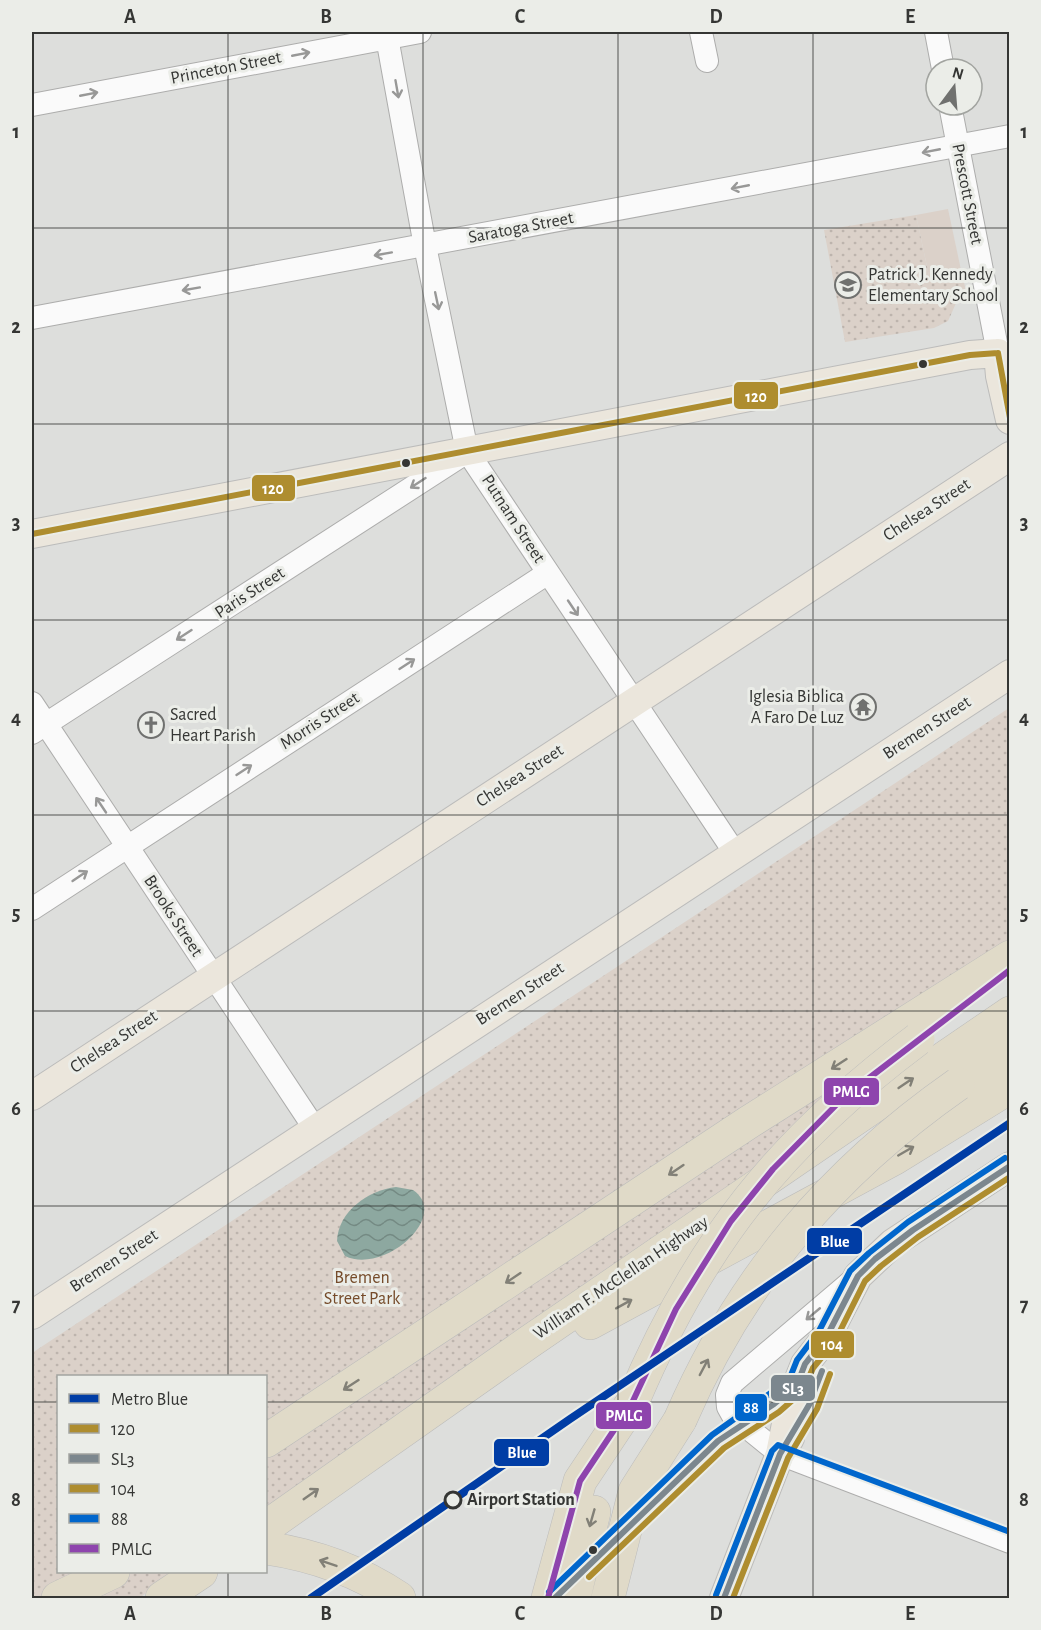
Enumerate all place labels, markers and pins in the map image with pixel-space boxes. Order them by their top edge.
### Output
place label: Patrick J. Kennedy Elementary School [868,266,999,305]
school or university icon: Patrick J. Kennedy Elementary School [833,270,863,300]
unlabelled marker [917,358,929,370]
unlabelled marker [400,457,412,469]
place label: Iglesia Biblica A Faro De Luz [749,688,844,727]
temple icon: Iglesia Biblica A Faro De Luz [848,692,878,722]
place label: Sacred Heart Parish [170,706,256,745]
church icon: Sacred Heart Parish [136,710,166,740]
marker: Airport Station [444,1491,462,1509]
place label: Airport Station [467,1491,575,1509]
unlabelled marker [587,1544,599,1556]

